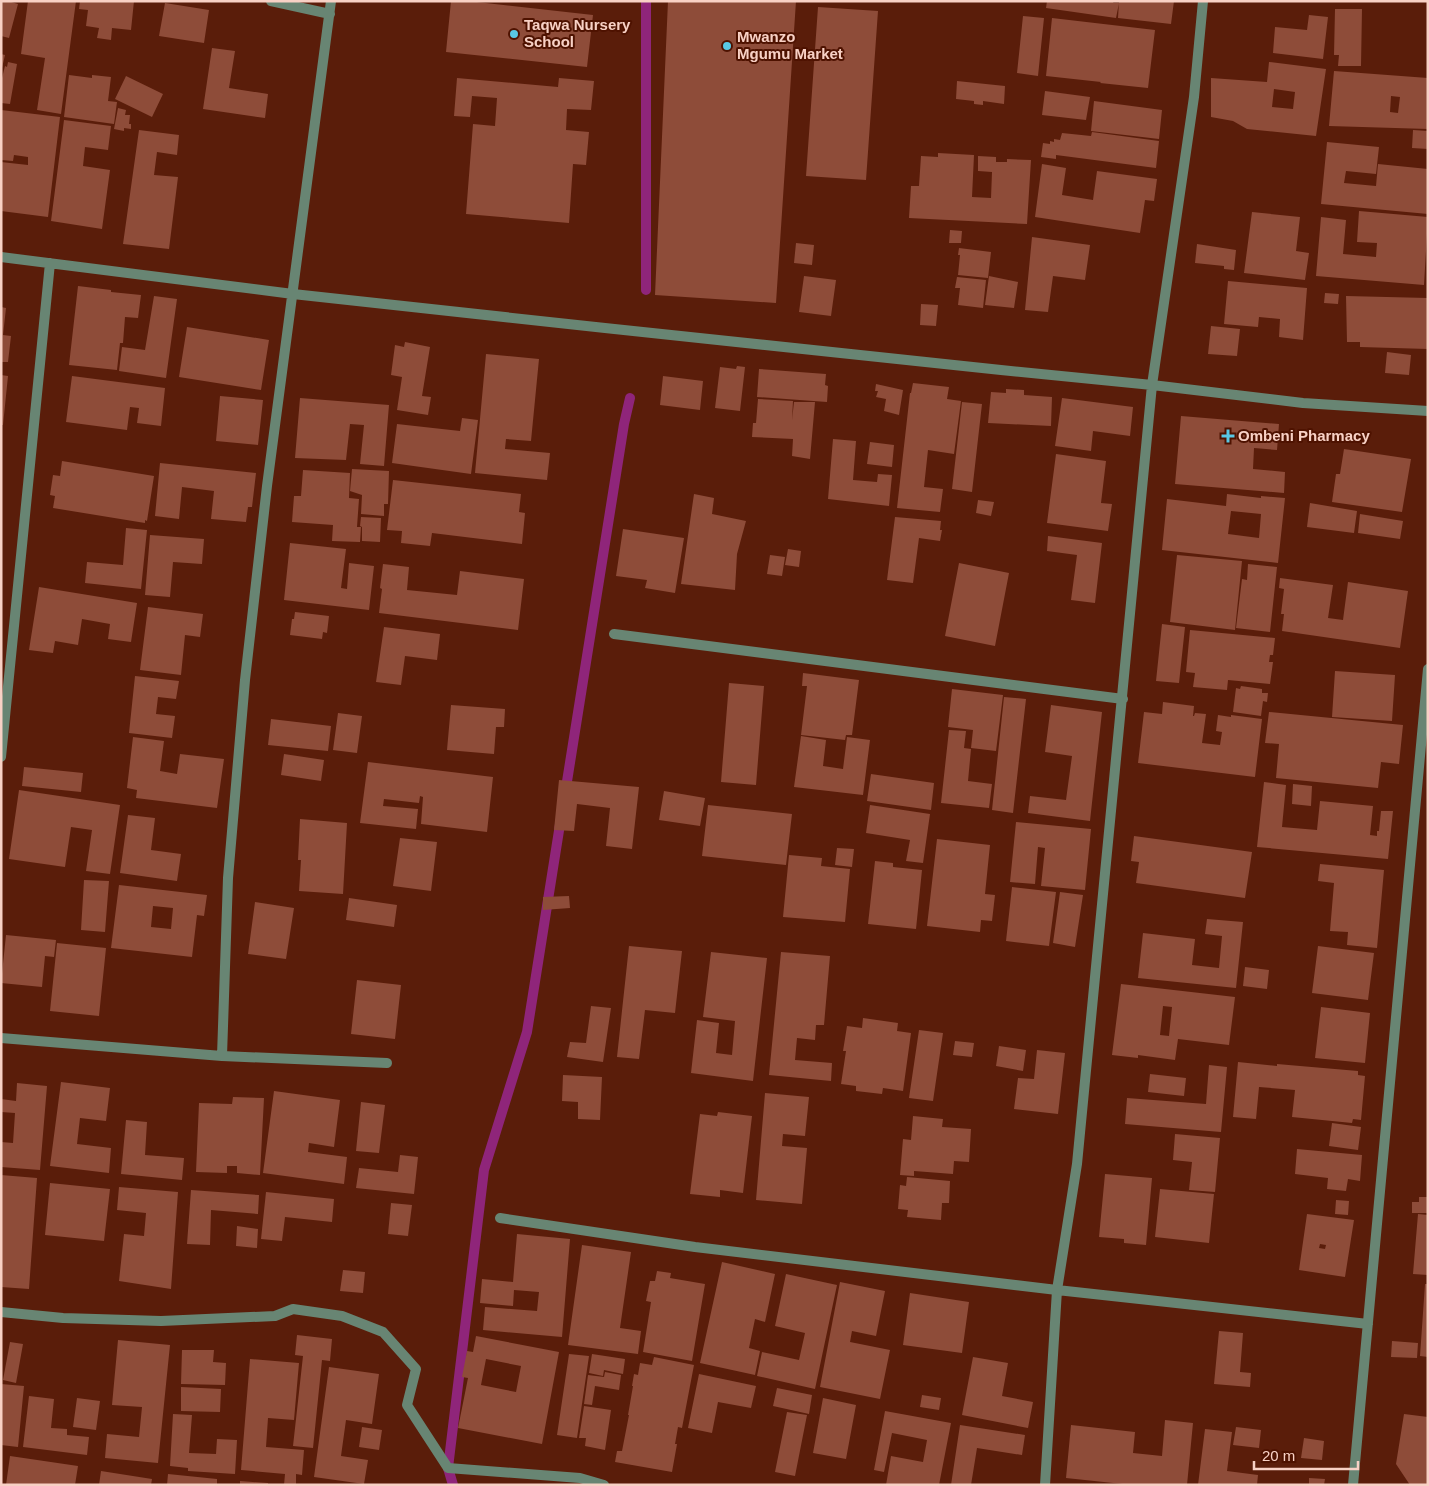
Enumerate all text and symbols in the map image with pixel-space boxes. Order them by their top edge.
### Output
place label: Taqwa Nursery School [524,16,631,50]
marker: Taqwa Nursery School [508,28,520,40]
place label: Mwanzo Mgumu Market [737,28,843,62]
marker: Mwanzo Mgumu Market [721,40,733,52]
place label: Ombeni Pharmacy [1238,427,1370,444]
marker: Ombeni Pharmacy [1222,430,1234,442]
scale bar [1254,1438,1358,1470]
text: 20 m [1262,1447,1295,1464]

